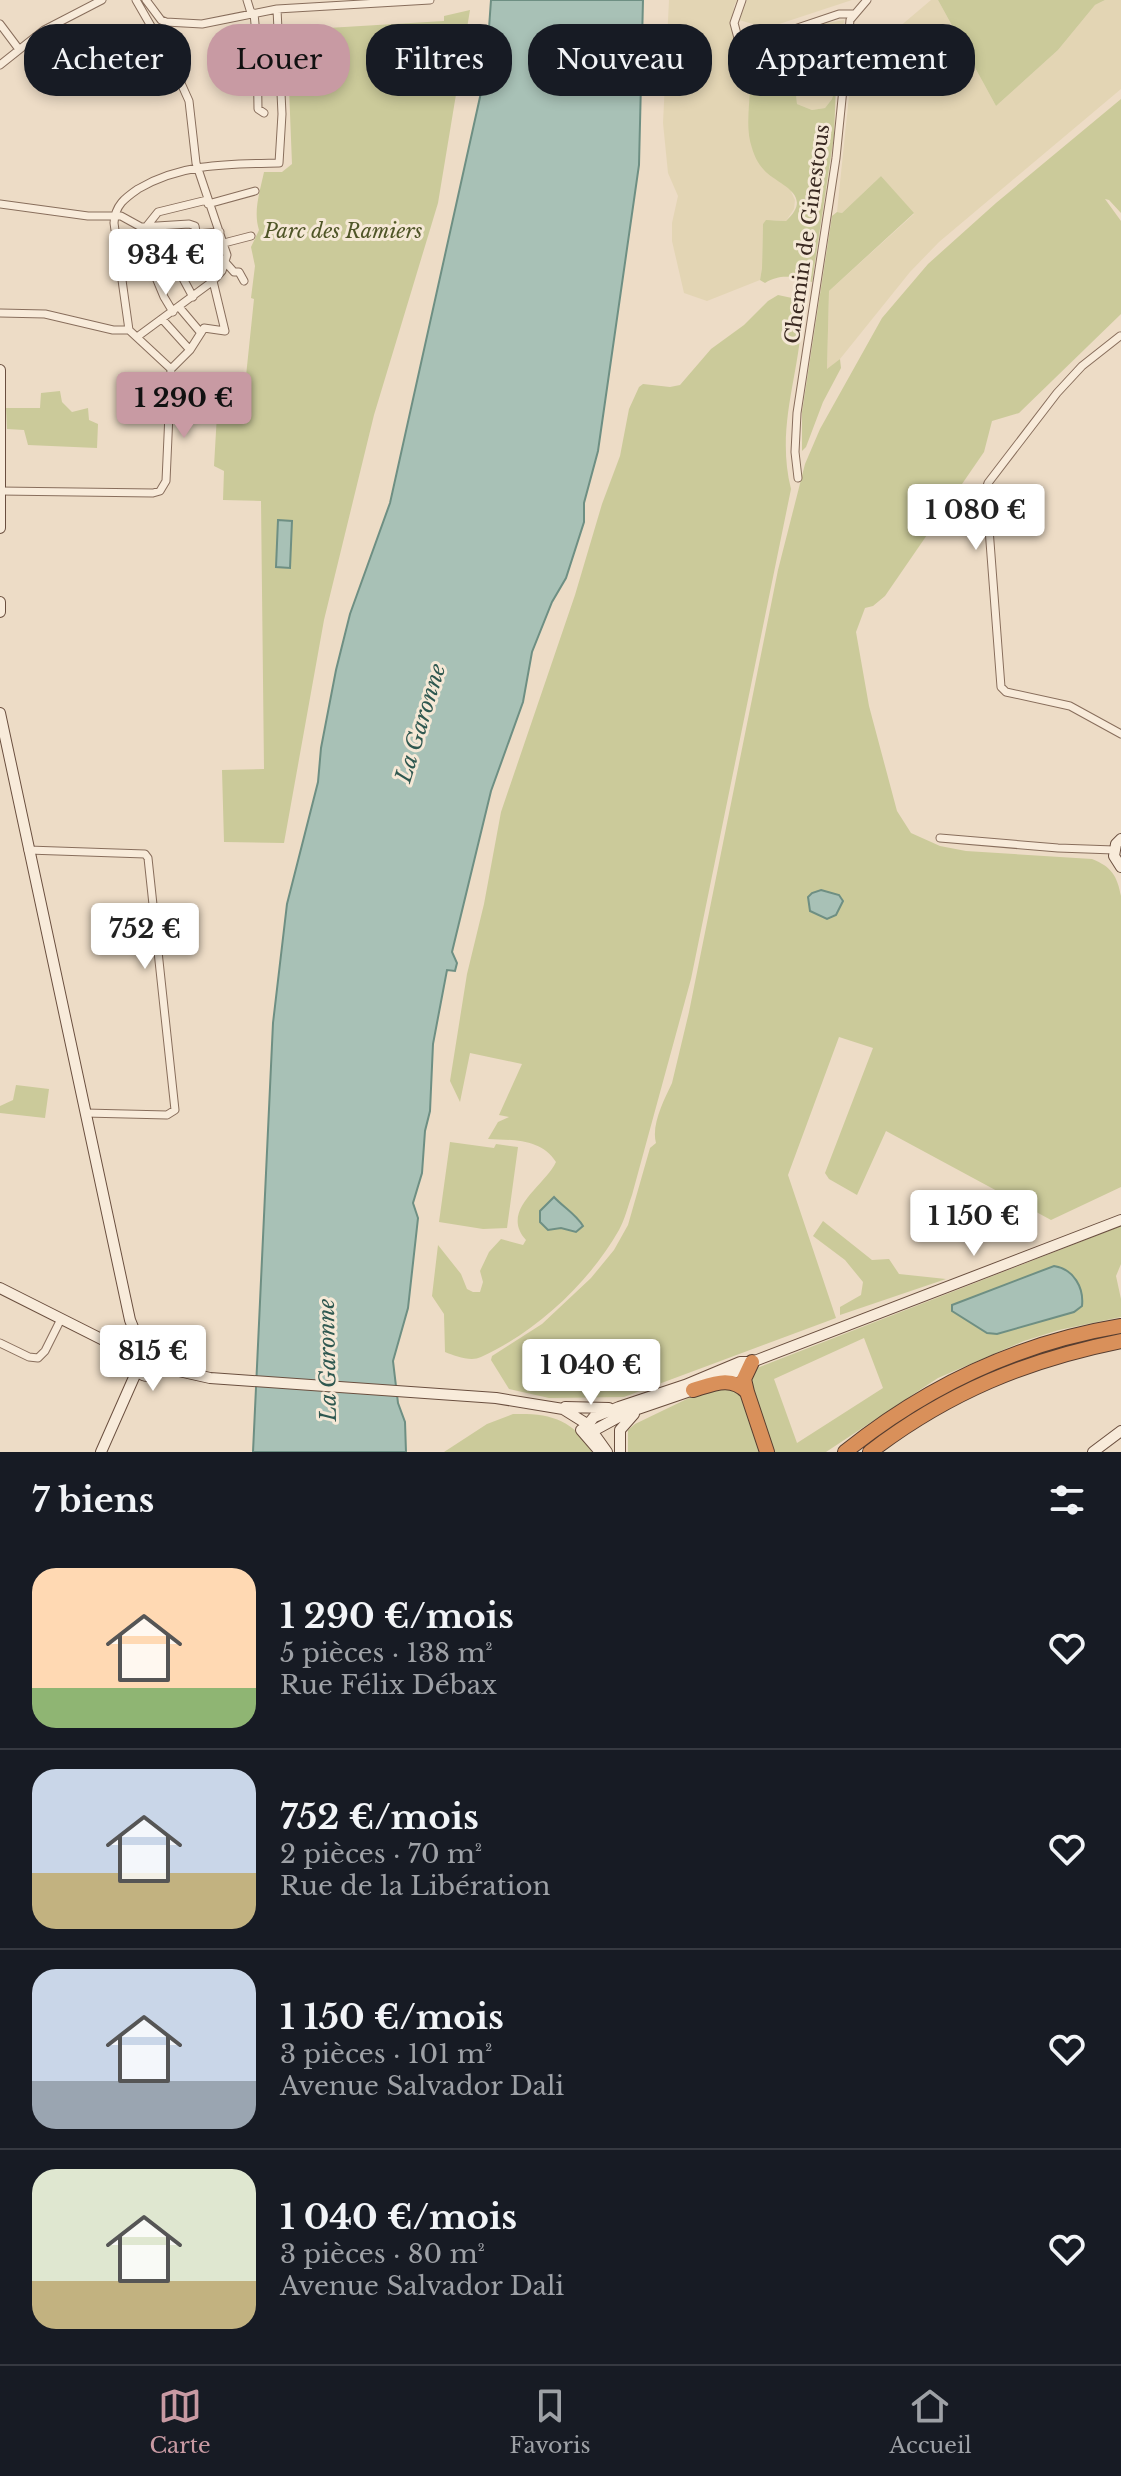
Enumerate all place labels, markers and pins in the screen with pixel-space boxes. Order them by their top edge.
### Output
pin: 934 € [110,229,222,297]
pin: 1 290 € [110,372,258,440]
pin: 1 080 € [902,484,1050,552]
pin: 752 € [89,903,201,971]
pin: 1 150 € [900,1190,1048,1258]
pin: 815 € [97,1325,209,1393]
pin: 1 040 € [517,1339,665,1407]

